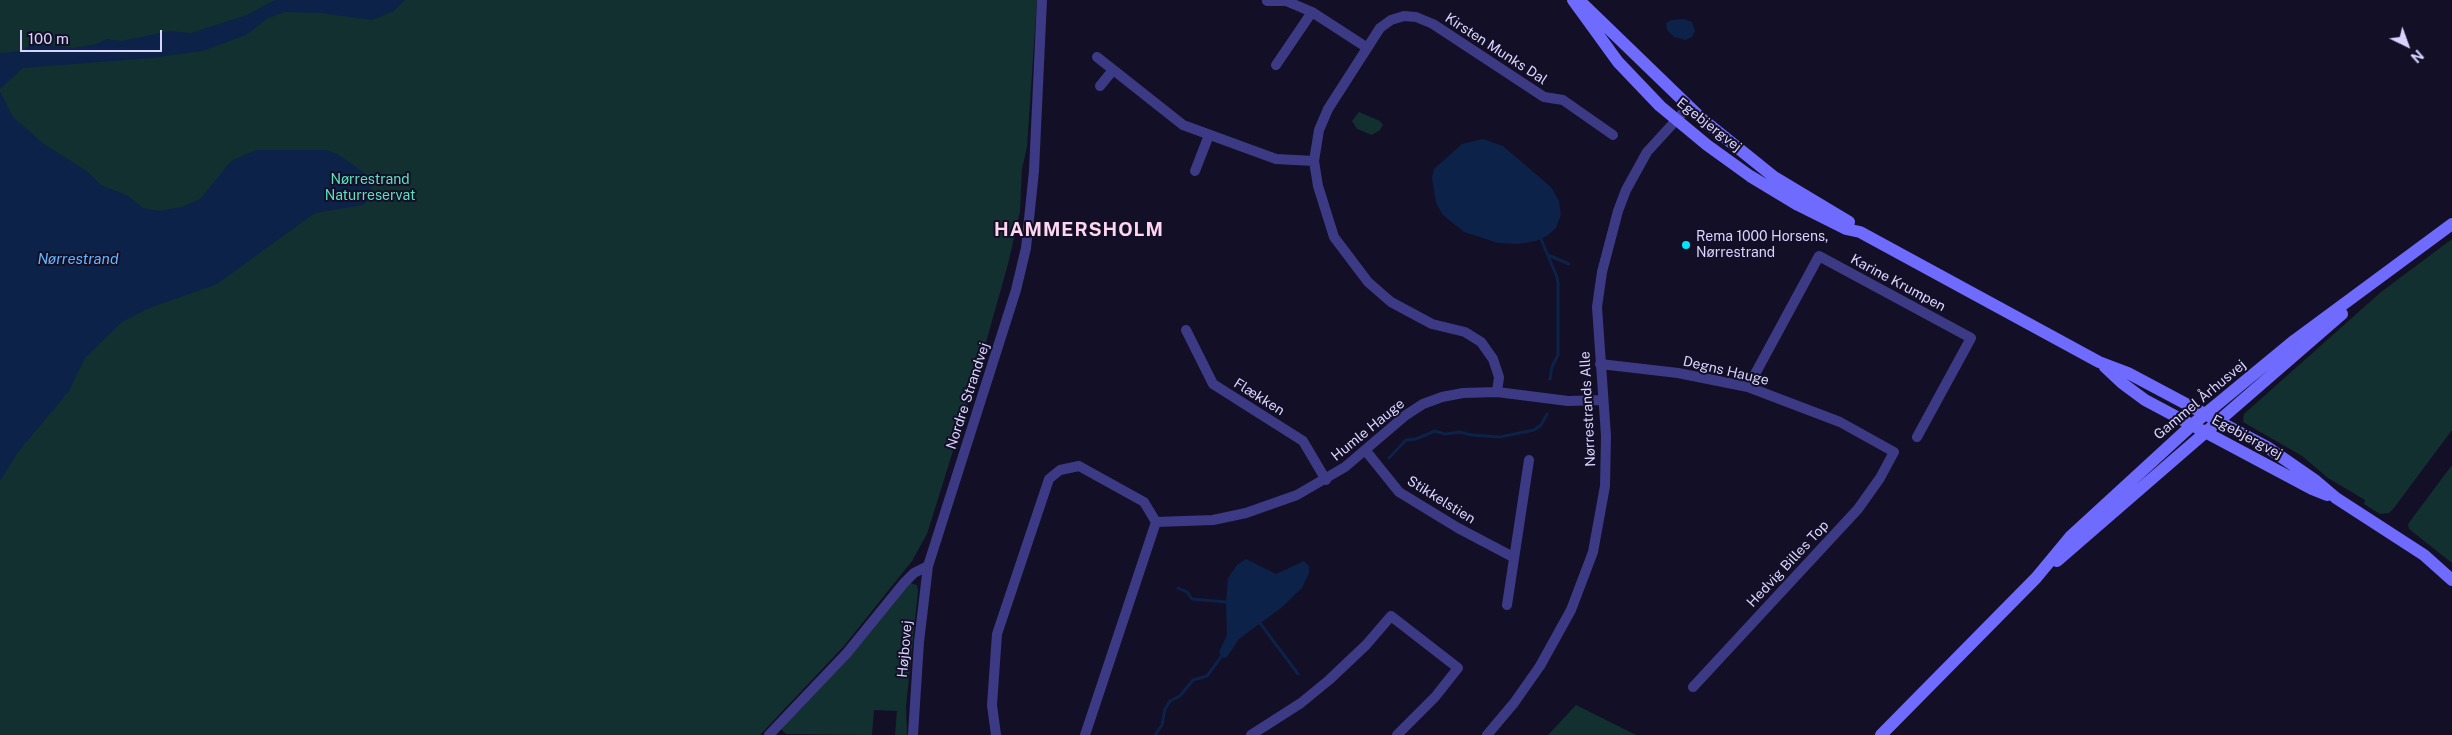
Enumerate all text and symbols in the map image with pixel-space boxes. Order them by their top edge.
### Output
street label: Kirsten Munks Dal [1442,10,1550,88]
scale bar [22,20,165,52]
north arrow [2382,20,2432,70]
text: 100 m [28,30,69,47]
text: N [2408,47,2426,66]
street label: Egebjergvej [1673,95,1745,155]
park label: Nørrestrand Naturreservat [325,172,415,204]
district label: HAMMERSHOLM [993,219,1165,241]
place label: Rema 1000 Horsens, Nørrestrand [1696,229,1828,262]
marker: Rema 1000 Horsens, Nørrestrand [1680,239,1692,251]
water label: Nørrestrand [37,250,119,268]
street label: Karine Krumpen [1848,251,1948,315]
street label: Nordre Strandvej [943,340,993,452]
street label: Nørrestrands Alle [1577,351,1599,467]
street label: Degns Hauge [1681,353,1771,389]
street label: Gammel Århusvej [2151,357,2249,443]
street label: Flækken [1231,375,1287,419]
street label: Humle Hauge [1328,395,1408,465]
street label: Egebjergvej [2209,411,2285,463]
street label: Stikkelstien [1404,472,1478,528]
street label: Hedvig Billes Top [1744,517,1832,611]
street label: Højbovej [894,620,916,678]

